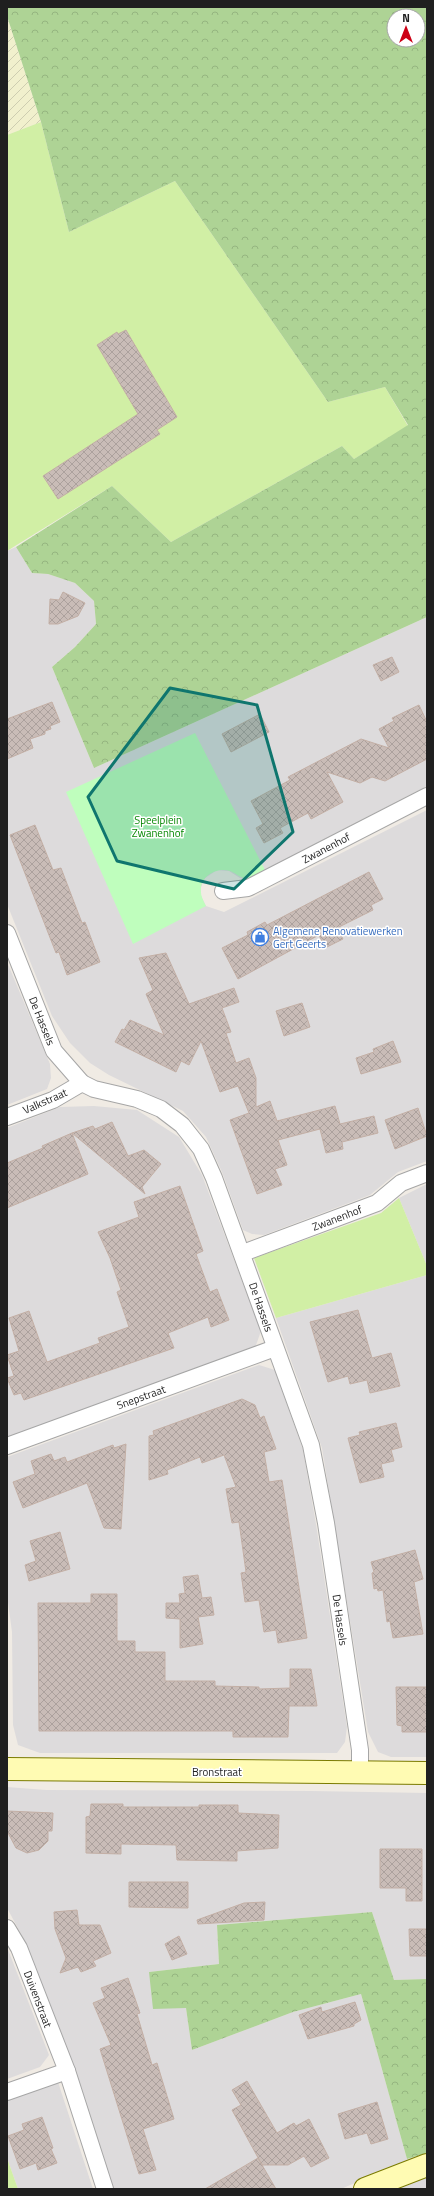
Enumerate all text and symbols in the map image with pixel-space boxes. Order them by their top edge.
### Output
north arrow [386,8,426,48]
text: N [402,10,410,26]
park label: Speelplein Zwanenhof [132,812,185,841]
street label: Zwanenhof [299,828,353,867]
place label: Algemene Renovatiewerken Gert Geerts [273,923,403,952]
shop icon: Algemene Renovatiewerken Gert Geerts [250,927,270,947]
street label: De Hassels [25,994,59,1048]
street label: Valkstraat [20,1084,70,1118]
street label: Zwanenhof [310,1201,365,1235]
street label: De Hassels [245,1280,277,1334]
street label: Snepstraat [114,1381,168,1413]
street label: De Hassels [328,1593,352,1647]
street label: Bronstraat [192,1764,242,1780]
street label: Duivenstraat [20,1968,56,2030]

